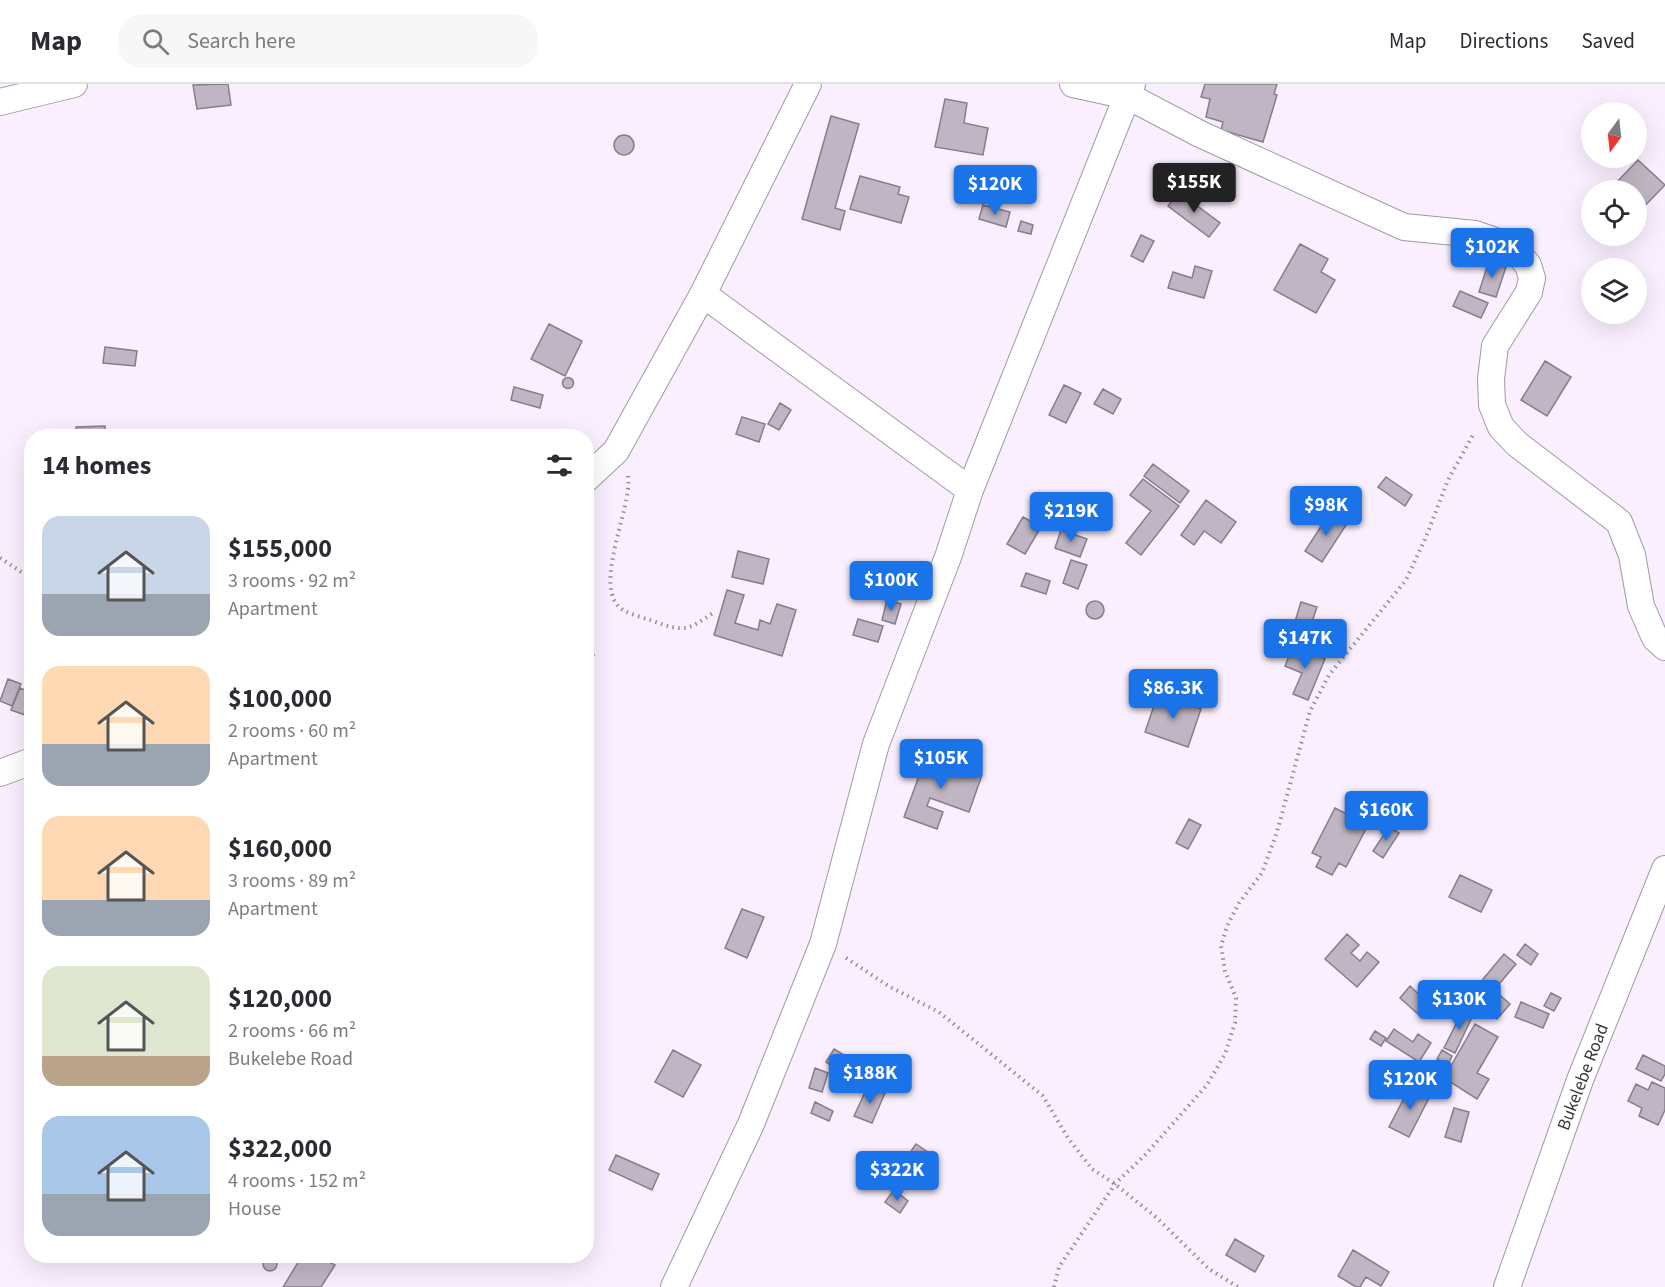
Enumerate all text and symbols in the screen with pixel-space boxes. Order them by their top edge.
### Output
search box [118,14,538,68]
text: Map [30,21,82,61]
icon: search [139,25,172,58]
text: Search here [187,25,296,57]
text: Map [1389,26,1427,56]
text: Directions [1460,26,1548,56]
text: Saved [1581,26,1635,56]
north arrow [1581,102,1647,168]
map controls [1581,102,1647,324]
pin: $155K [1152,163,1236,214]
pin: $120K [953,165,1037,216]
text: $155K [1167,168,1221,196]
text: $120K [968,170,1022,198]
button: locate [1581,180,1647,246]
pin: $102K [1450,228,1534,279]
text: $102K [1465,233,1519,261]
button: layers [1581,258,1647,324]
text: 14 homes [42,447,151,484]
icon: filters [543,449,576,482]
pin: $98K [1290,486,1362,537]
text: $98K [1304,491,1348,519]
pin: $219K [1029,492,1113,543]
text: $219K [1044,497,1098,525]
text: $155,000 [228,530,332,567]
icon: home [90,540,162,612]
pin: $100K [849,561,933,612]
text: $100K [864,566,918,594]
text: 3 rooms · 92 m² [228,567,356,595]
text: Apartment [228,595,318,623]
pin: $147K [1263,619,1347,670]
text: $147K [1278,624,1332,652]
pin: $86.3K [1124,669,1222,720]
text: $86.3K [1143,674,1203,702]
text: $100,000 [228,680,332,717]
icon: home [90,690,162,762]
text: 2 rooms · 60 m² [228,717,356,745]
pin: $105K [899,739,983,790]
text: $105K [914,744,968,772]
text: Apartment [228,745,318,773]
pin: $160K [1344,791,1428,842]
text: $160K [1359,796,1413,824]
text: $160,000 [228,830,332,867]
icon: home [90,840,162,912]
text: 3 rooms · 89 m² [228,867,356,895]
text: Apartment [228,895,318,923]
text: $120,000 [228,980,332,1017]
pin: $130K [1417,980,1501,1031]
text: $130K [1432,985,1486,1013]
icon: home [90,990,162,1062]
text: 2 rooms · 66 m² [228,1017,356,1045]
street label: Bukelebe Road [1551,1020,1615,1134]
text: Bukelebe Road [228,1045,353,1073]
pin: $188K [828,1054,912,1105]
text: $188K [843,1059,897,1087]
pin: $120K [1368,1060,1452,1111]
text: $120K [1383,1065,1437,1093]
text: $322,000 [228,1130,332,1167]
icon: home [90,1140,162,1212]
pin: $322K [855,1151,939,1202]
text: $322K [870,1156,924,1184]
text: 4 rooms · 152 m² [228,1167,366,1195]
text: House [228,1195,281,1223]

